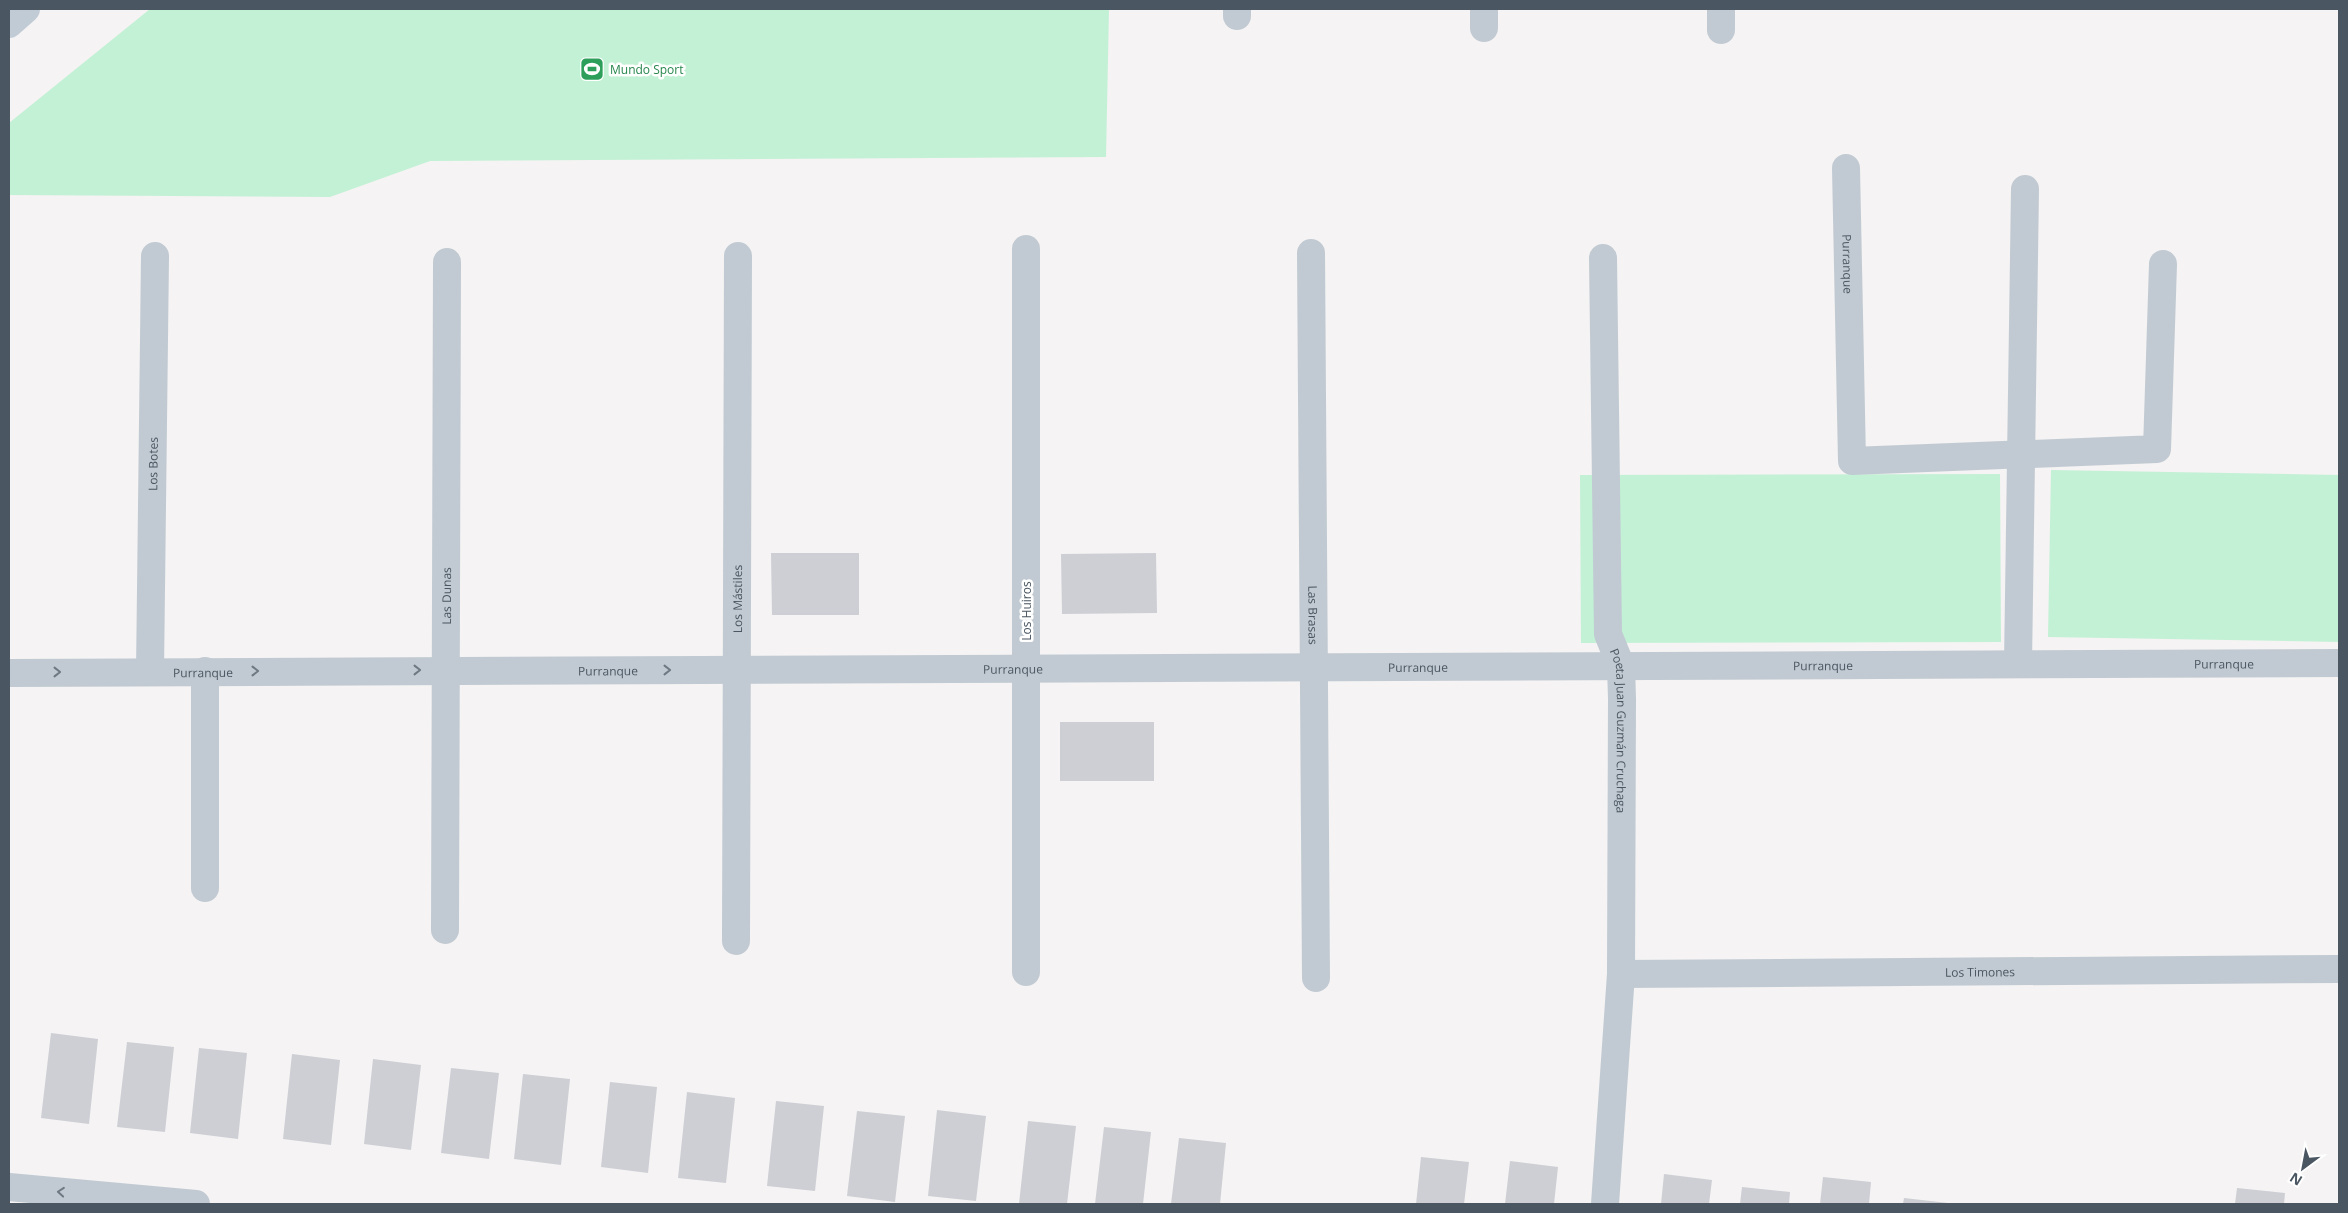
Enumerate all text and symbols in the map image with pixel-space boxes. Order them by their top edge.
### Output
sports icon: Mundo Sport [579,56,605,82]
place label: Mundo Sport [610,61,684,78]
street label: Purranque [1839,234,1857,294]
street label: Los Botes [144,437,161,491]
street label: Los Mástiles [728,565,746,633]
street label: Las Dunas [437,567,455,625]
street label: Los Huiros [1018,581,1035,641]
street label: Las Brasas [1305,585,1322,645]
street label: Poeta Juan Guzmán Cruchaga [1606,646,1631,813]
street label: Purranque [2194,655,2254,672]
street label: Purranque [1793,657,1853,674]
street label: Purranque [1388,658,1448,676]
street label: Purranque [983,660,1043,677]
street label: Purranque [578,662,638,679]
street label: Purranque [173,664,233,681]
one-way arrow [664,664,672,675]
one-way arrow [414,665,422,676]
one-way arrow [252,666,259,676]
one-way arrow [54,667,62,677]
street label: Los Timones [1945,963,2015,980]
north arrow [2278,1143,2328,1193]
text: N [2286,1168,2306,1191]
one-way arrow [56,1187,64,1198]

